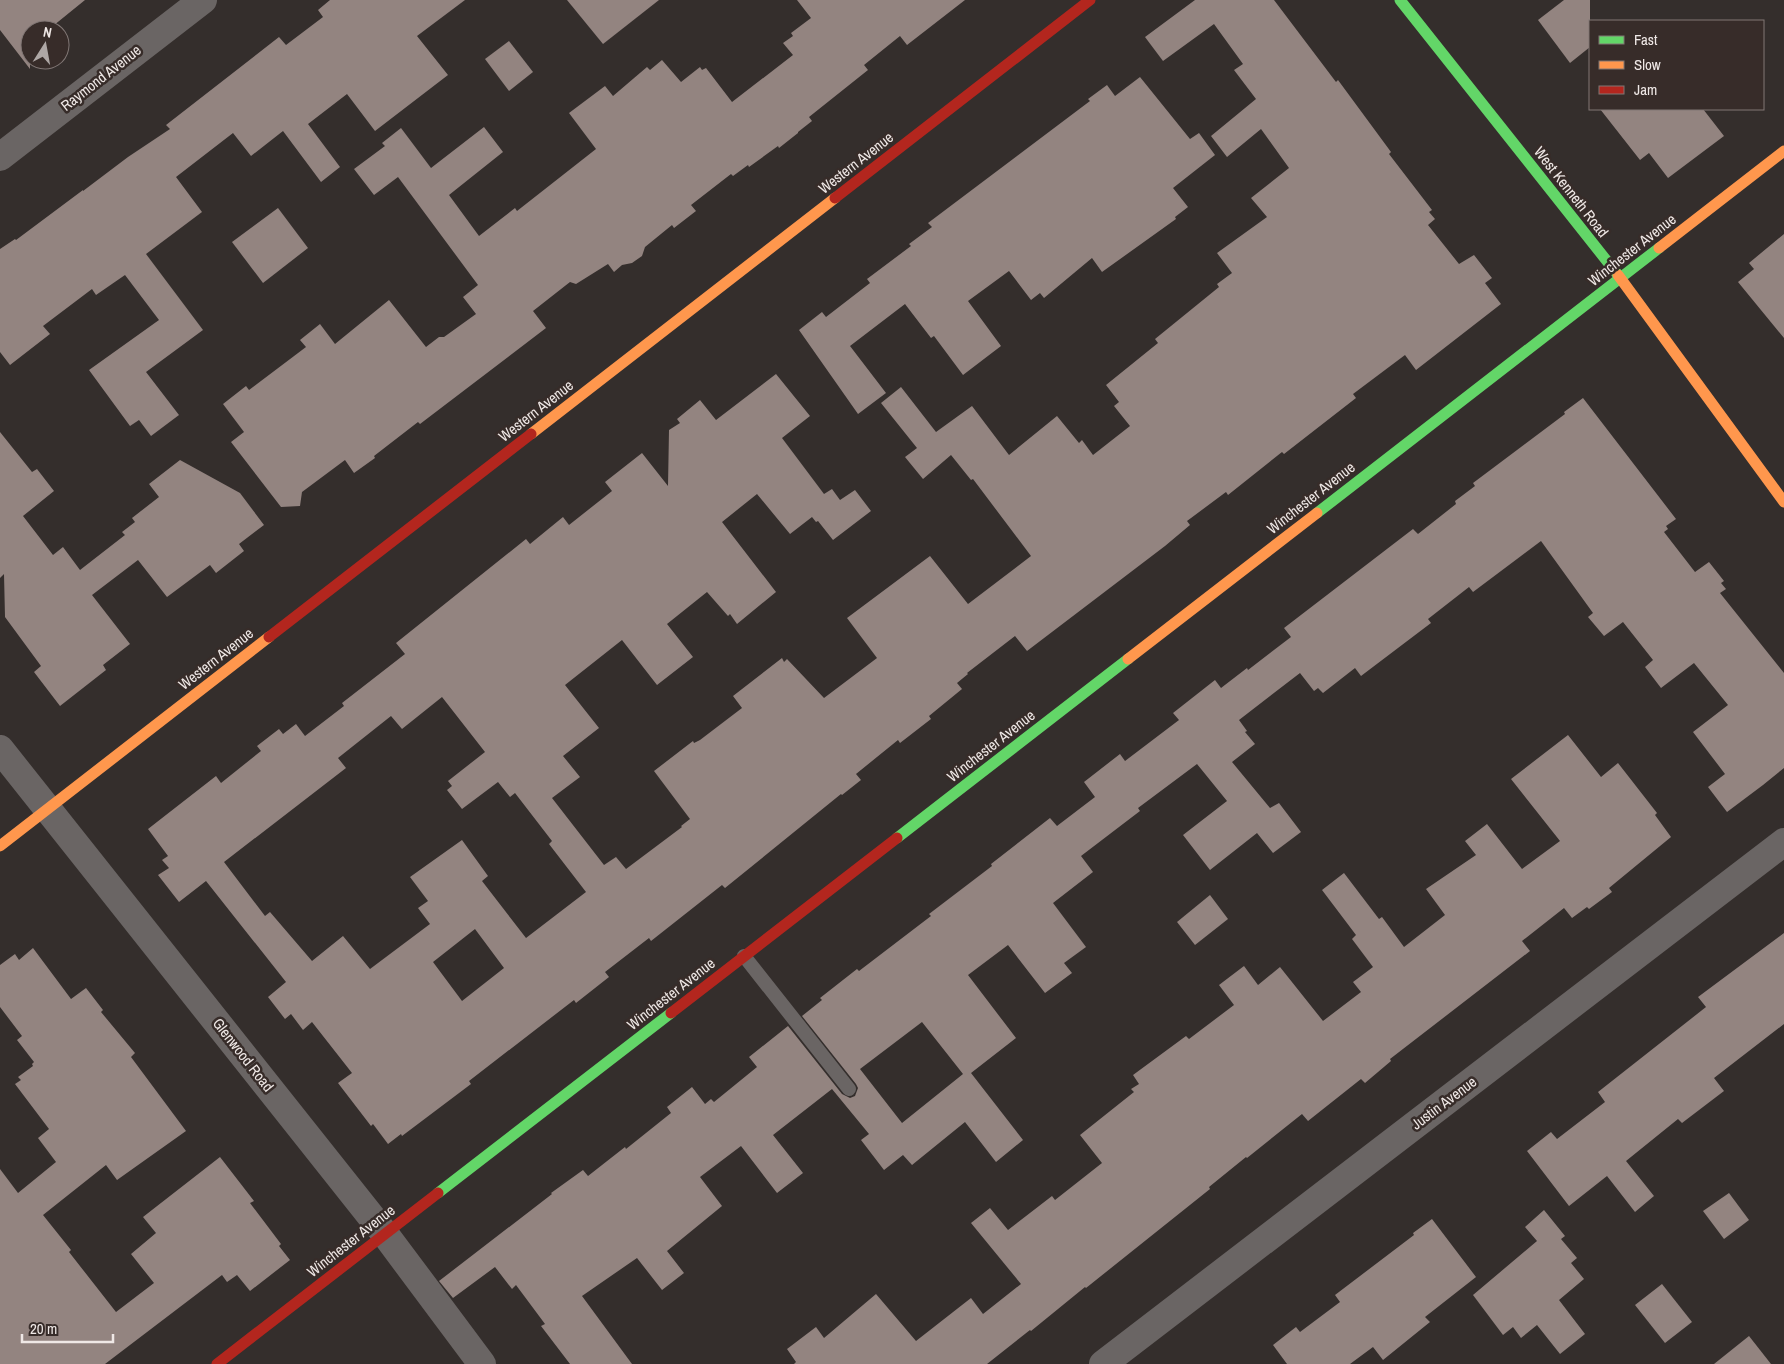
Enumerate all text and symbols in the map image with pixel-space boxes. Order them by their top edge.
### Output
north arrow [20,20,70,70]
legend [1589,20,1764,110]
text: N [42,23,53,42]
text: Fast [1634,29,1658,50]
street label: Raymond Avenue [56,39,145,116]
text: Slow [1634,54,1661,75]
text: Jam [1634,79,1657,100]
street label: Western Avenue [814,127,898,199]
street label: West Kenneth Road [1529,142,1613,241]
street label: Winchester Avenue [1583,208,1680,291]
street label: Western Avenue [494,375,578,447]
street label: Winchester Avenue [1262,456,1359,539]
street label: Western Avenue [174,623,258,695]
street label: Winchester Avenue [942,704,1039,787]
street label: Winchester Avenue [622,952,719,1035]
street label: Glenwood Road [208,1013,279,1096]
street label: Justin Avenue [1407,1071,1481,1134]
street label: Winchester Avenue [302,1199,399,1282]
scale bar [22,1312,114,1344]
text: 20 m [30,1318,57,1339]

